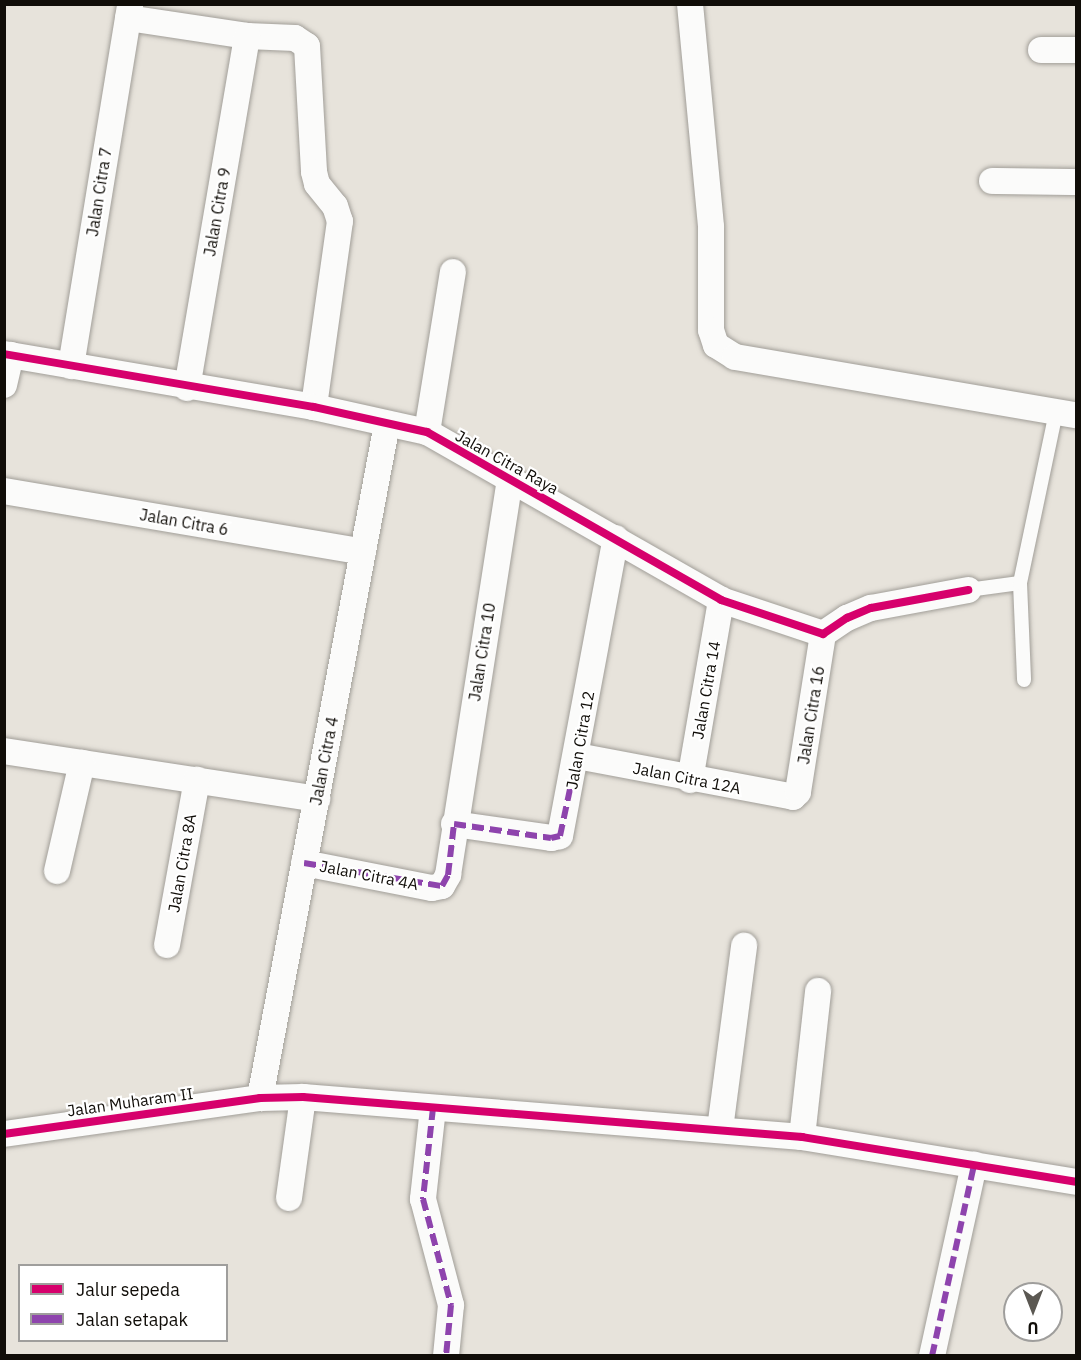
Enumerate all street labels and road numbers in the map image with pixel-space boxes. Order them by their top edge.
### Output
street label: Jalan Citra 7 [82,146,116,238]
street label: Jalan Citra 9 [200,166,234,258]
street label: Jalan Citra Raya [452,426,562,498]
street label: Jalan Citra 6 [138,505,230,539]
street label: Jalan Citra 10 [465,601,499,703]
street label: Jalan Citra 14 [688,639,724,741]
street label: Jalan Citra 16 [794,664,828,766]
street label: Jalan Citra 12 [562,689,598,791]
street label: Jalan Citra 4 [306,715,342,807]
street label: Jalan Citra 12A [631,758,743,798]
street label: Jalan Citra 8A [164,812,200,914]
street label: Jalan Citra 4A [318,856,420,894]
street label: Jalan Muharam II [66,1084,194,1120]

